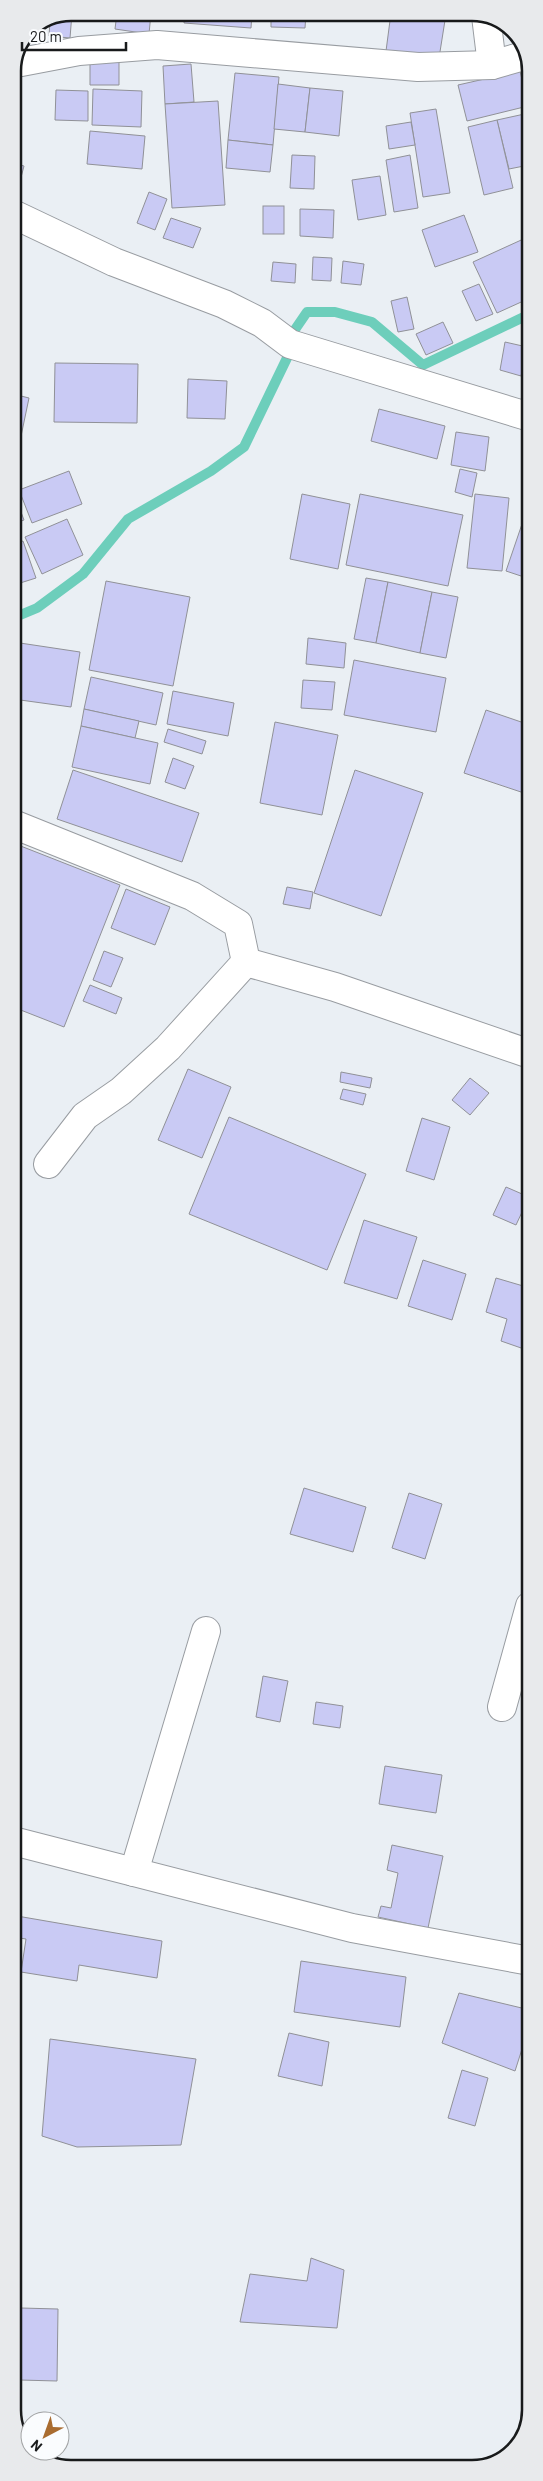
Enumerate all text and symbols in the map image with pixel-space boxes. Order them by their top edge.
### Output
scale bar [22,20,126,52]
text: 20 m [30,27,62,45]
north arrow [20,2411,70,2461]
text: N [27,2437,45,2456]

